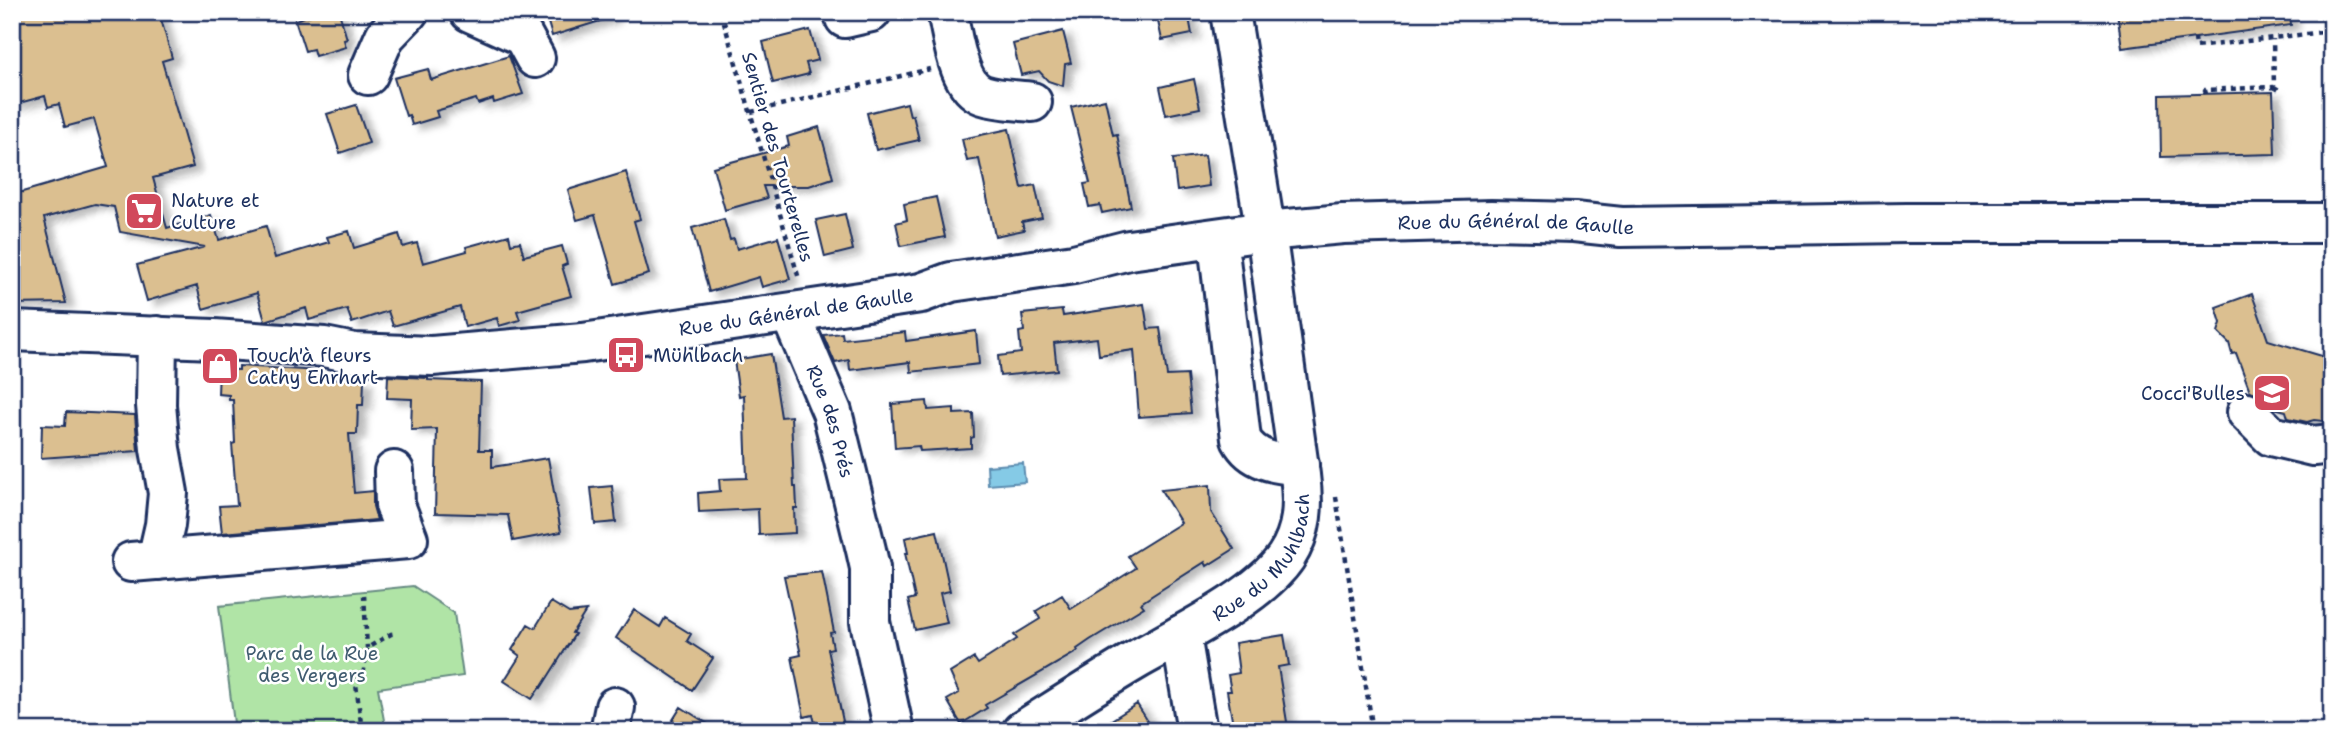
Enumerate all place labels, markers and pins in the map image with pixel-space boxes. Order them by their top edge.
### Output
place label: Nature et Culture [171,188,260,235]
supermarket icon: Nature et Culture [123,190,165,232]
bus stop icon: Mühlbach [605,334,647,376]
place label: Touch'à fleurs Cathy Ehrhart [247,343,378,390]
place label: Mühlbach [653,343,743,368]
shop icon: Touch'à fleurs Cathy Ehrhart [199,345,241,387]
school or university icon: Cocci'Bulles [2251,372,2293,414]
place label: Cocci'Bulles [2141,381,2245,406]

